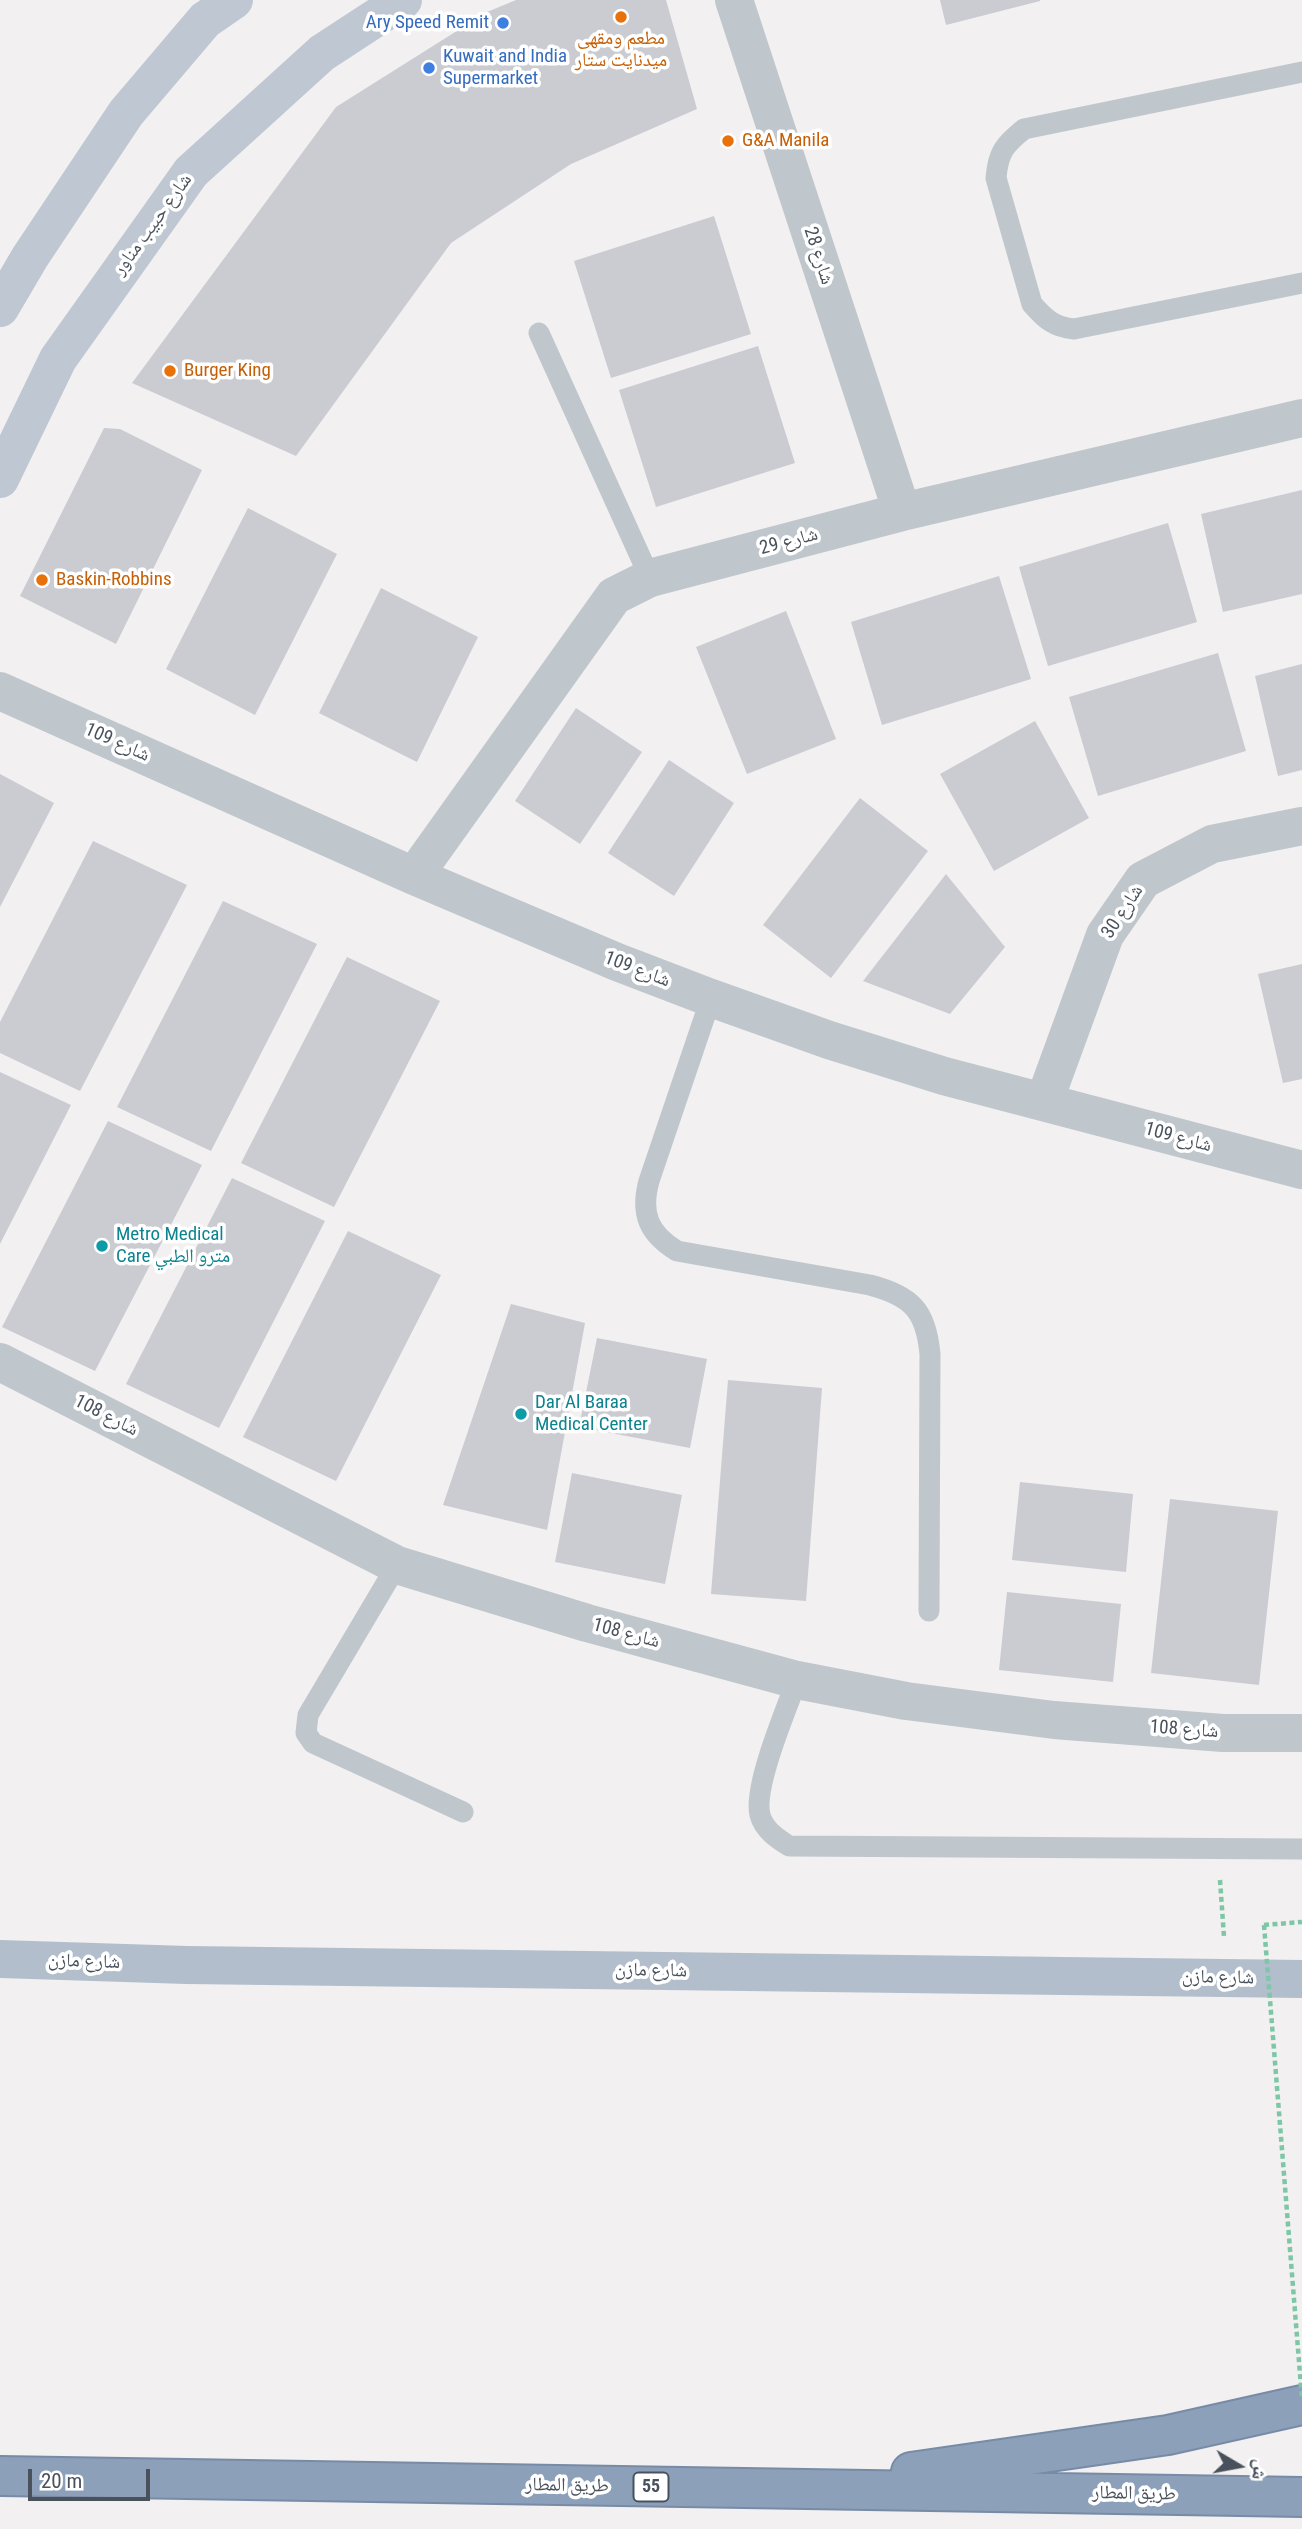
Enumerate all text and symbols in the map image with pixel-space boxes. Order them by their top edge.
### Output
marker: مطعم ومقهى ميدنايت ستار [613,9,629,25]
place label: Ary Speed Remit [366,12,489,34]
marker: Ary Speed Remit [495,15,511,31]
place label: مطعم ومقهى ميدنايت ستار [575,28,667,72]
place label: Kuwait and India Supermarket [443,46,567,90]
marker: Kuwait and India Supermarket [421,60,437,76]
place label: G&A Manila [742,130,829,152]
marker: G&A Manila [720,133,736,149]
street label: شارع حبيب مناور [108,170,198,280]
street label: شارع 28 [798,224,838,288]
place label: Burger King [184,360,271,382]
marker: Burger King [162,363,178,379]
street label: شارع 29 [757,523,821,561]
place label: Baskin-Robbins [56,569,172,591]
marker: Baskin-Robbins [34,572,50,588]
street label: شارع 109 [81,719,153,767]
street label: شارع 30 [1097,881,1149,943]
street label: شارع 109 [601,947,673,993]
street label: شارع 109 [1142,1118,1214,1158]
place label: Metro Medical Care مترو الطبي [116,1224,230,1268]
marker: Metro Medical Care مترو الطبي [94,1238,110,1254]
street label: شارع 108 [70,1390,142,1442]
place label: Dar Al Baraa Medical Center [535,1392,648,1436]
marker: Dar Al Baraa Medical Center [513,1406,529,1422]
street label: شارع 108 [590,1614,662,1654]
street label: شارع 108 [1149,1716,1219,1744]
street label: شارع مازن [47,1949,121,1975]
street label: شارع مازن [615,1959,687,1983]
street label: شارع مازن [1182,1966,1254,1990]
north arrow [1204,2431,1274,2501]
scale bar [32,2456,154,2500]
text: ش [1247,2458,1273,2482]
text: 20 m [41,2469,82,2493]
road number: 55 [634,2472,668,2502]
street label: طريق المطار [525,2474,609,2498]
street label: طريق المطار [1092,2482,1176,2506]

